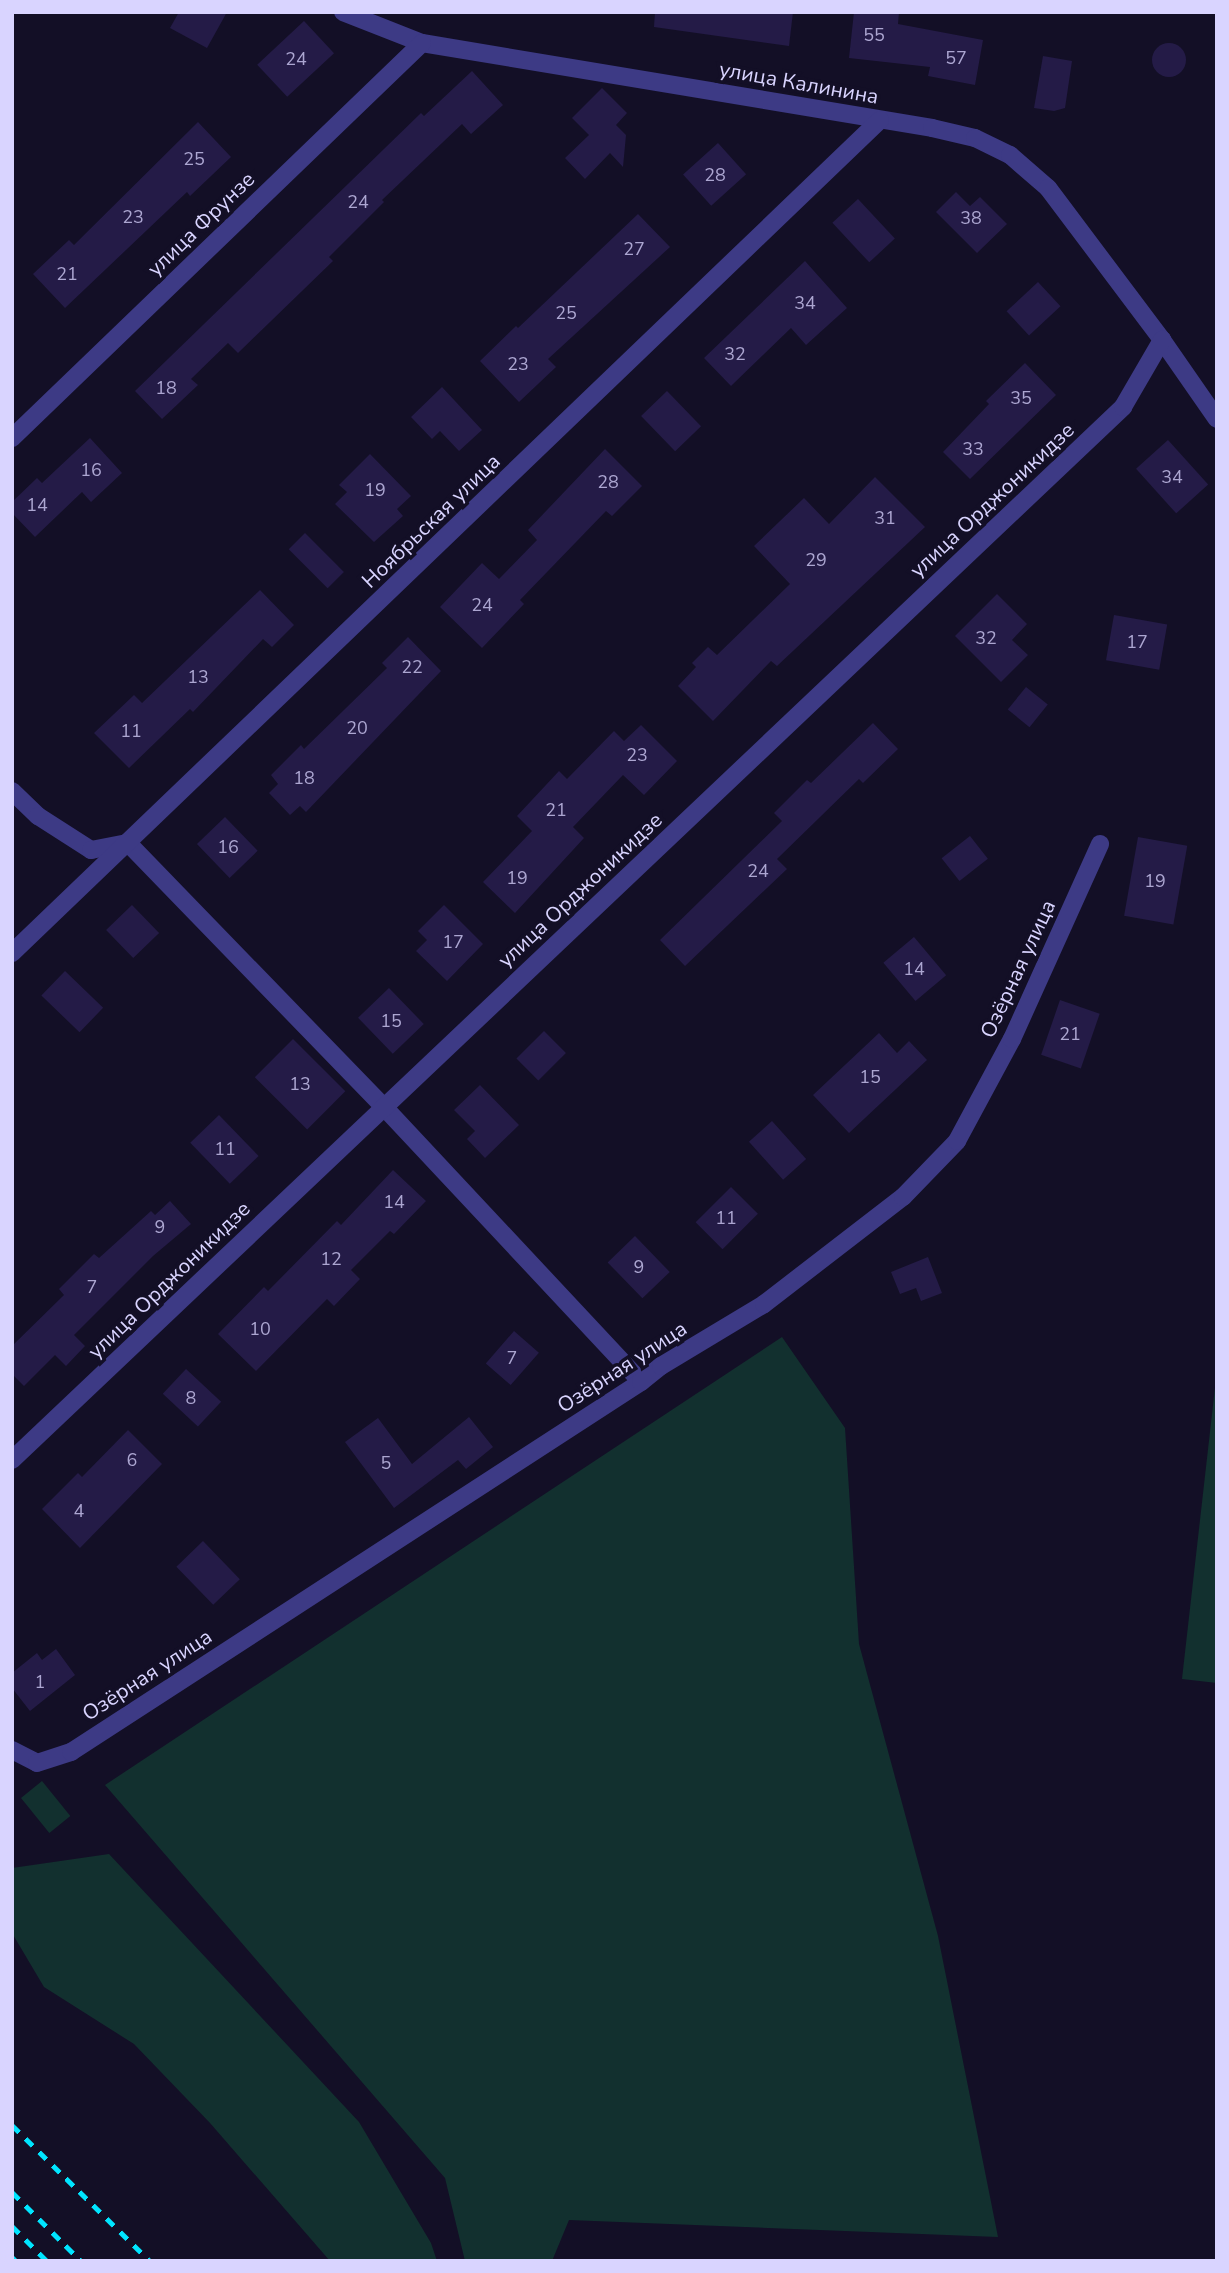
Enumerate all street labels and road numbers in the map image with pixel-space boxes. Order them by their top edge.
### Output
street label: улица Калинина [717,57,881,109]
street label: улица Фрунзе [142,167,260,281]
street label: улица Орджоникидзе [905,417,1079,583]
street label: Ноябрьская улица [357,449,505,593]
street label: улица Орджоникидзе [493,807,667,973]
street label: Озёрная улица [975,896,1061,1042]
street label: улица Орджоникидзе [83,1196,255,1364]
street label: Озёрная улица [553,1316,691,1418]
street label: Озёрная улица [78,1624,216,1726]

